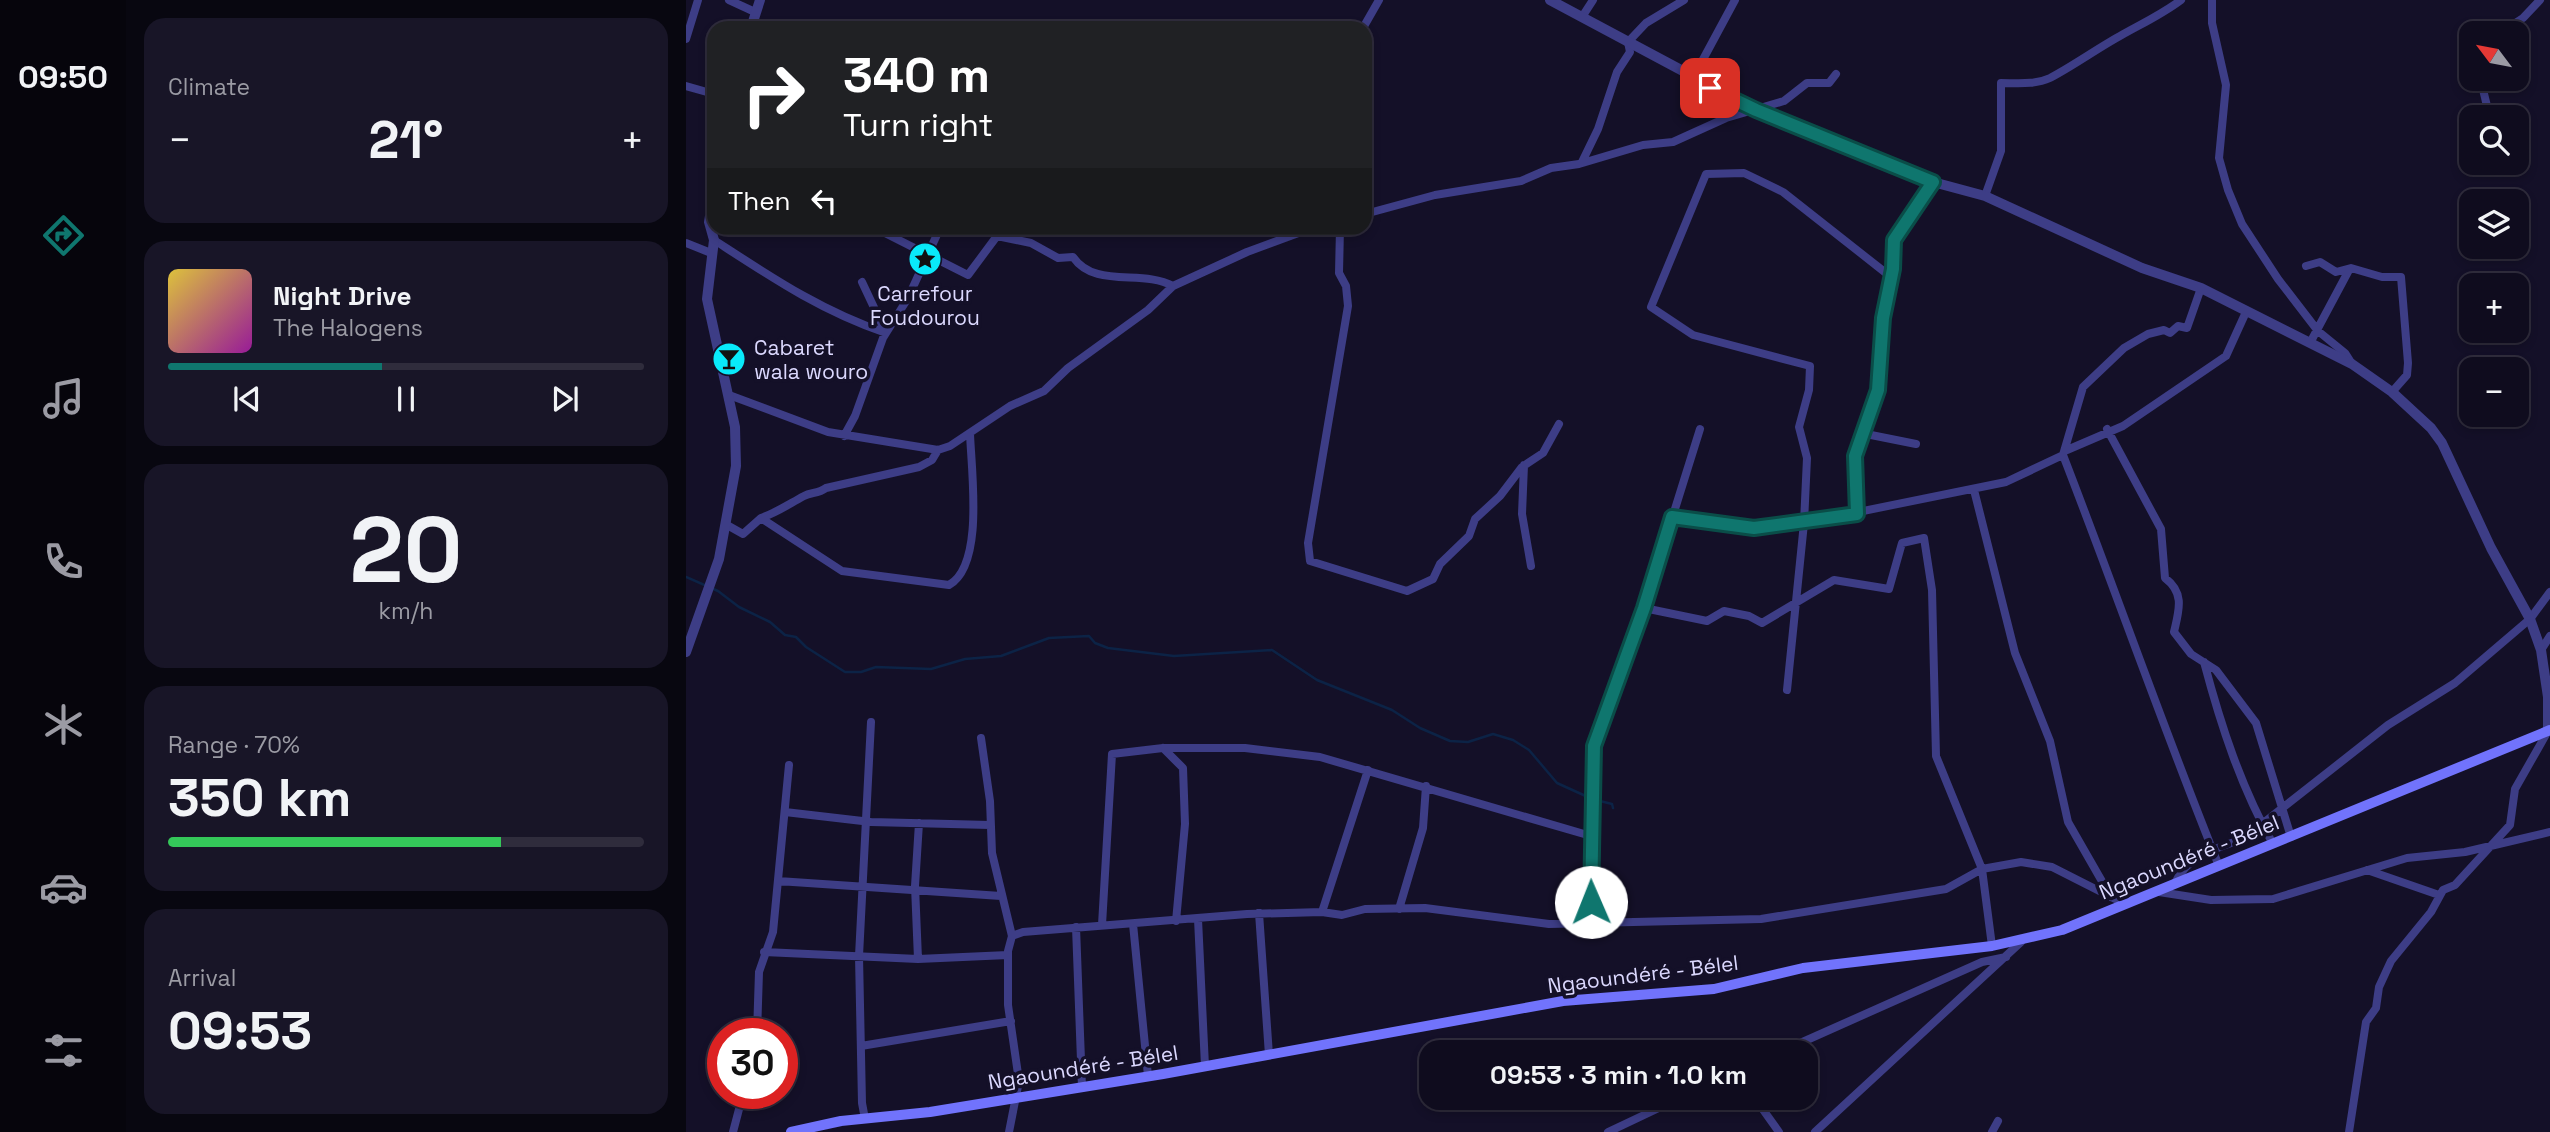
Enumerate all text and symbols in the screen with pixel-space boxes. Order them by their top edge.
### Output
north arrow [2459,21,2529,91]
map controls [2459,21,2529,427]
text: 340 m [843,44,990,106]
icon: right [728,49,819,140]
text: 09:50 [18,57,108,97]
pin [1680,58,1740,118]
icon: arrive [1691,69,1729,107]
text: Climate [168,72,250,102]
text: Turn right [843,105,993,145]
button: search [2459,105,2529,175]
text: 21° [369,107,443,173]
text: − [168,116,192,164]
text: + [620,116,644,164]
icon: left [805,182,843,220]
text: Then [728,184,791,218]
button: layers [2459,189,2529,259]
icon: directions [39,211,88,260]
place icon: Carrefour Foudourou [906,240,944,278]
button: + [2459,273,2529,343]
text: Night Drive [273,279,411,313]
place label: Carrefour Foudourou [870,280,980,331]
text: The Halogens [273,313,423,343]
place label: Cabaret wala wouro [754,334,868,385]
bar icon: Cabaret wala wouro [710,340,748,378]
button: − [2459,357,2529,427]
icon: music [39,374,88,423]
icon: previous [228,380,266,418]
icon: pause [387,380,425,418]
icon: next [546,380,584,418]
text: 20 [349,492,463,609]
icon: phone [39,537,88,586]
text: km/h [379,596,433,626]
icon: climate [39,700,88,749]
text: Range · 70% [168,730,300,760]
text: 350 km [168,765,351,831]
street label: Ngaoundéré - Bélel [2095,809,2283,905]
icon: car [39,863,88,912]
position arrow [1554,865,1628,939]
street label: Ngaoundéré - Bélel [1546,949,1740,999]
text: Arrival [168,963,236,993]
text: 09:53 [168,998,312,1064]
speed limit sign: 30 [707,1018,798,1109]
icon: filters [39,1026,88,1075]
street label: Ngaoundéré - Bélel [986,1039,1180,1095]
text: 09:53 · 3 min · 1.0 km [1490,1058,1747,1092]

